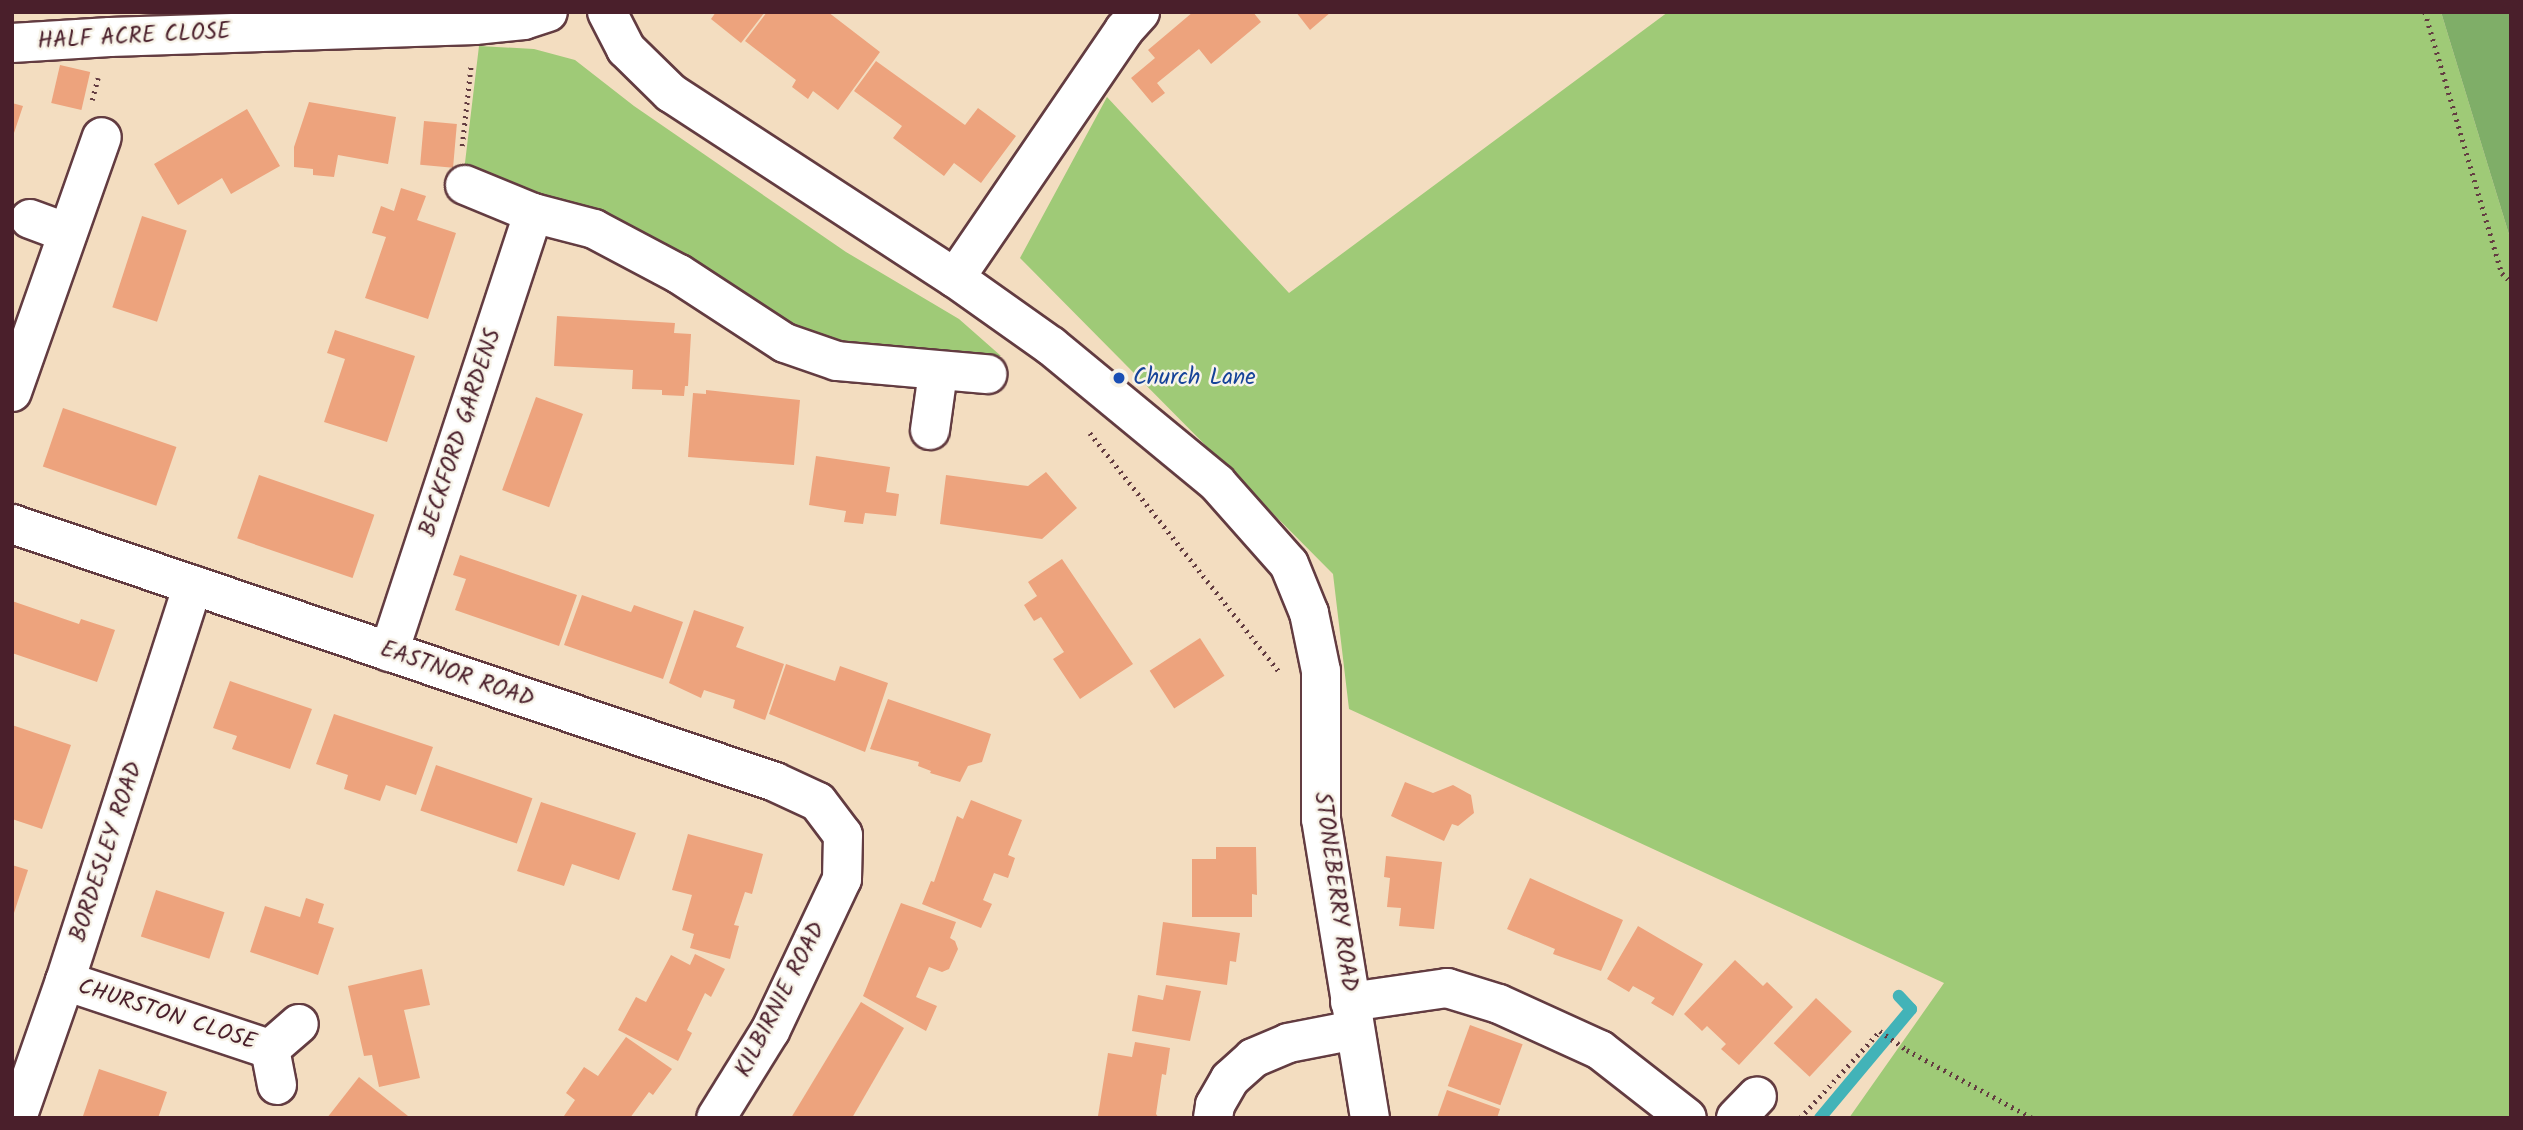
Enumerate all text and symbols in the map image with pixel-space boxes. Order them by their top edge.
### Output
street label: HALF ACRE CLOSE [37,18,231,56]
street label: BECKFORD GARDENS [414,326,508,540]
place label: Church Lane [1133,364,1256,392]
marker: Church Lane [1111,370,1127,386]
street label: EASTNOR ROAD [377,636,537,714]
street label: BORDESLEY ROAD [65,759,149,945]
street label: STONEBERRY ROAD [1307,790,1363,994]
street label: KILBIRNIE ROAD [730,918,832,1082]
street label: CHURSTON CLOSE [74,973,260,1057]

